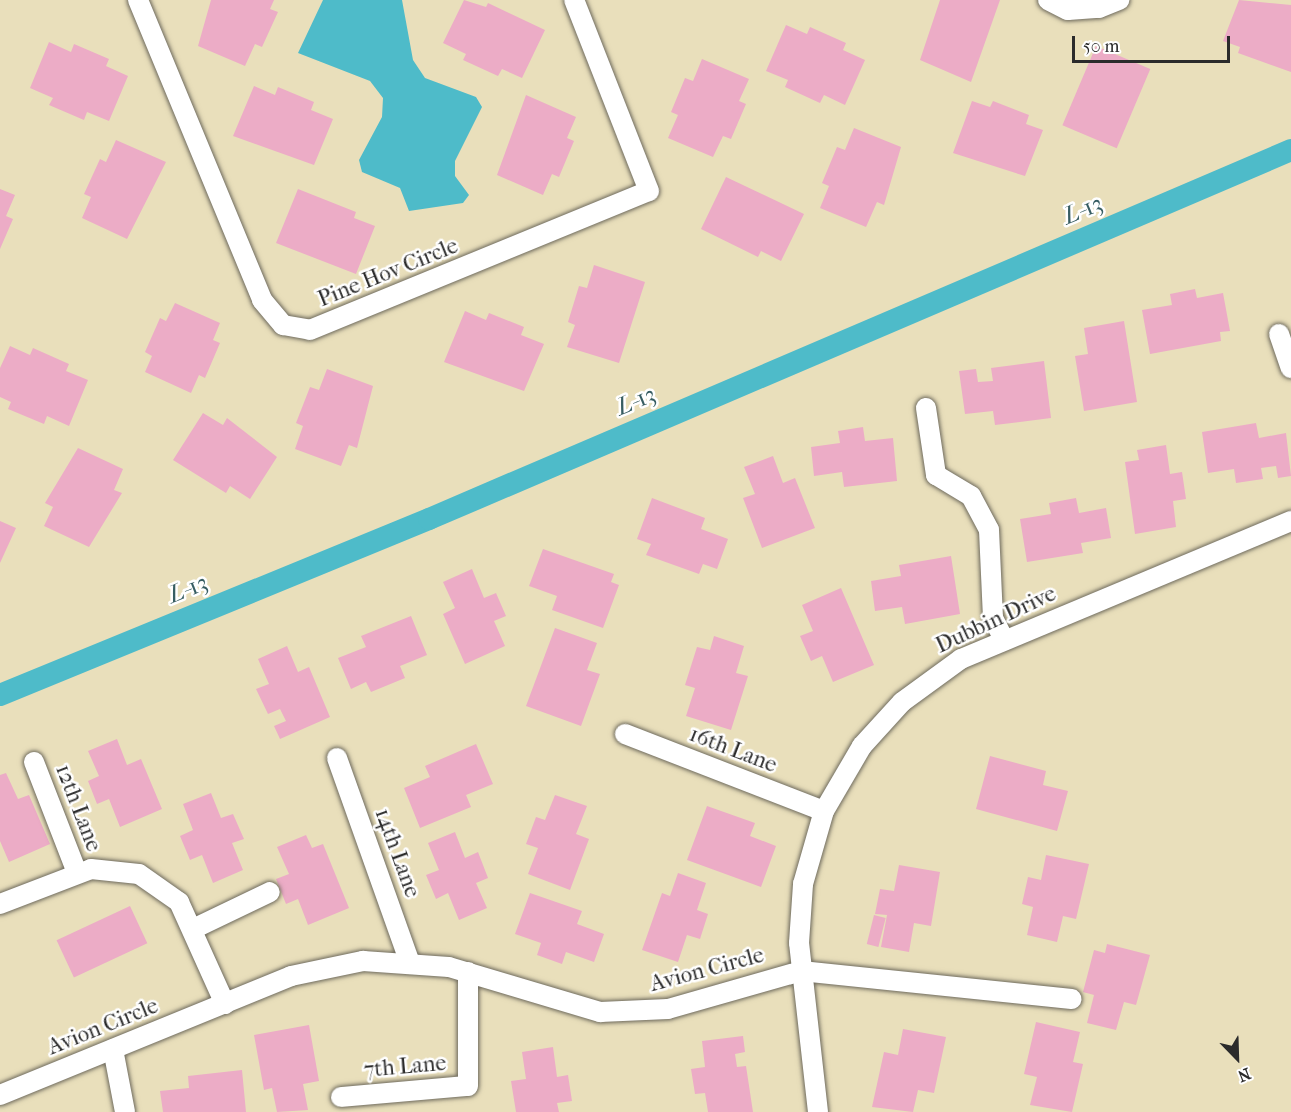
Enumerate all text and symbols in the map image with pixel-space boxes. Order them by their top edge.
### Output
scale bar [1075,24,1232,62]
text: 50 m [1083,36,1119,57]
water label: L-13 [1059,189,1107,231]
street label: Pine Hov Circle [314,233,462,313]
water label: L-13 [612,380,660,422]
water label: L-13 [164,568,212,610]
street label: Dubbin Drive [932,581,1060,659]
street label: 16th Lane [685,721,781,779]
street label: 12th Lane [49,761,107,855]
street label: 14th Lane [369,805,425,901]
street label: Avion Circle [647,942,767,998]
street label: Avion Circle [44,993,162,1061]
north arrow [1207,1028,1267,1088]
street label: 7th Lane [363,1050,447,1084]
text: N [1235,1064,1254,1086]

